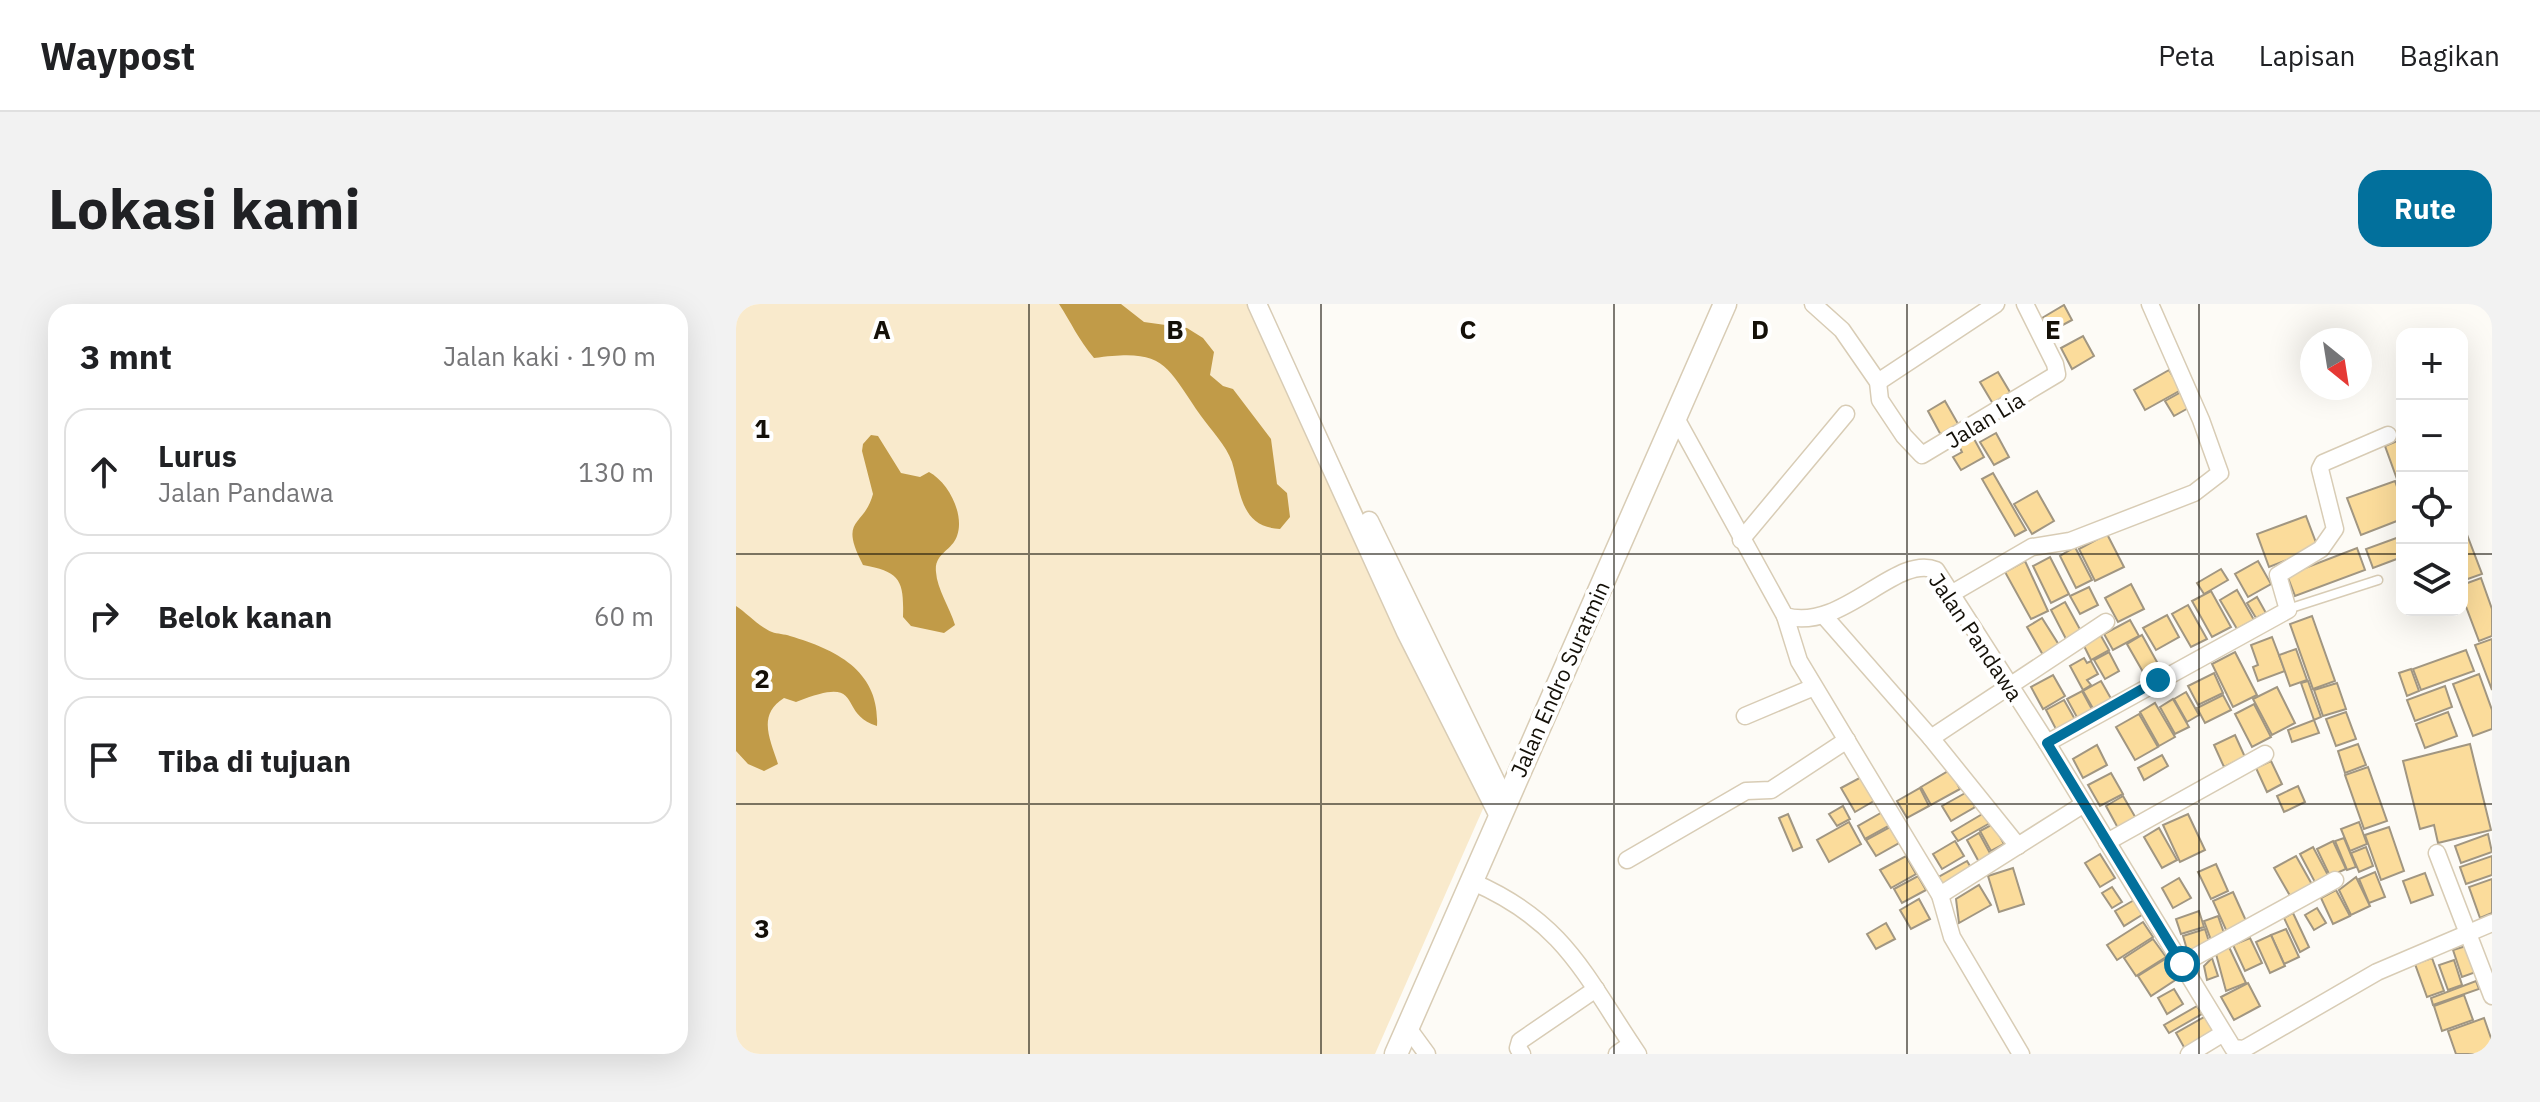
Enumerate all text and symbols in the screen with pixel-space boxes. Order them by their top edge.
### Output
text: Waypost [40,31,195,80]
text: Peta [2158,37,2215,74]
text: Lapisan [2259,37,2356,74]
text: Bagikan [2400,37,2500,74]
button: Rute [2358,170,2492,247]
text: Lokasi kami [48,172,361,244]
text: A [873,312,891,346]
text: B [1166,312,1184,346]
text: C [1460,312,1477,346]
text: D [1751,312,1769,346]
text: E [2045,312,2061,346]
north arrow [2300,328,2372,400]
map controls [2396,328,2468,616]
button: + [2396,328,2468,400]
text: 3 mnt [80,334,172,378]
text: Jalan kaki · 190 m [443,339,656,373]
street label: Jalan Lia [1940,385,2030,454]
button: − [2396,400,2468,472]
text: 1 [754,411,770,445]
text: Lurus [158,436,237,475]
icon: ahead [82,450,126,494]
text: 130 m [578,455,654,489]
button: locate [2396,472,2468,544]
text: Jalan Pandawa [158,475,334,509]
button: layers [2396,544,2468,616]
street label: Jalan Pandawa [1923,567,2030,707]
street label: Jalan Endro Suratmin [1503,576,1616,781]
icon: right [82,594,126,638]
text: Belok kanan [158,597,332,636]
text: 60 m [594,599,654,633]
text: 2 [754,661,770,695]
route end [2140,662,2176,698]
icon: arrive [82,738,126,782]
text: Tiba di tujuan [158,741,351,780]
text: 3 [754,911,770,945]
route start [2164,946,2200,982]

